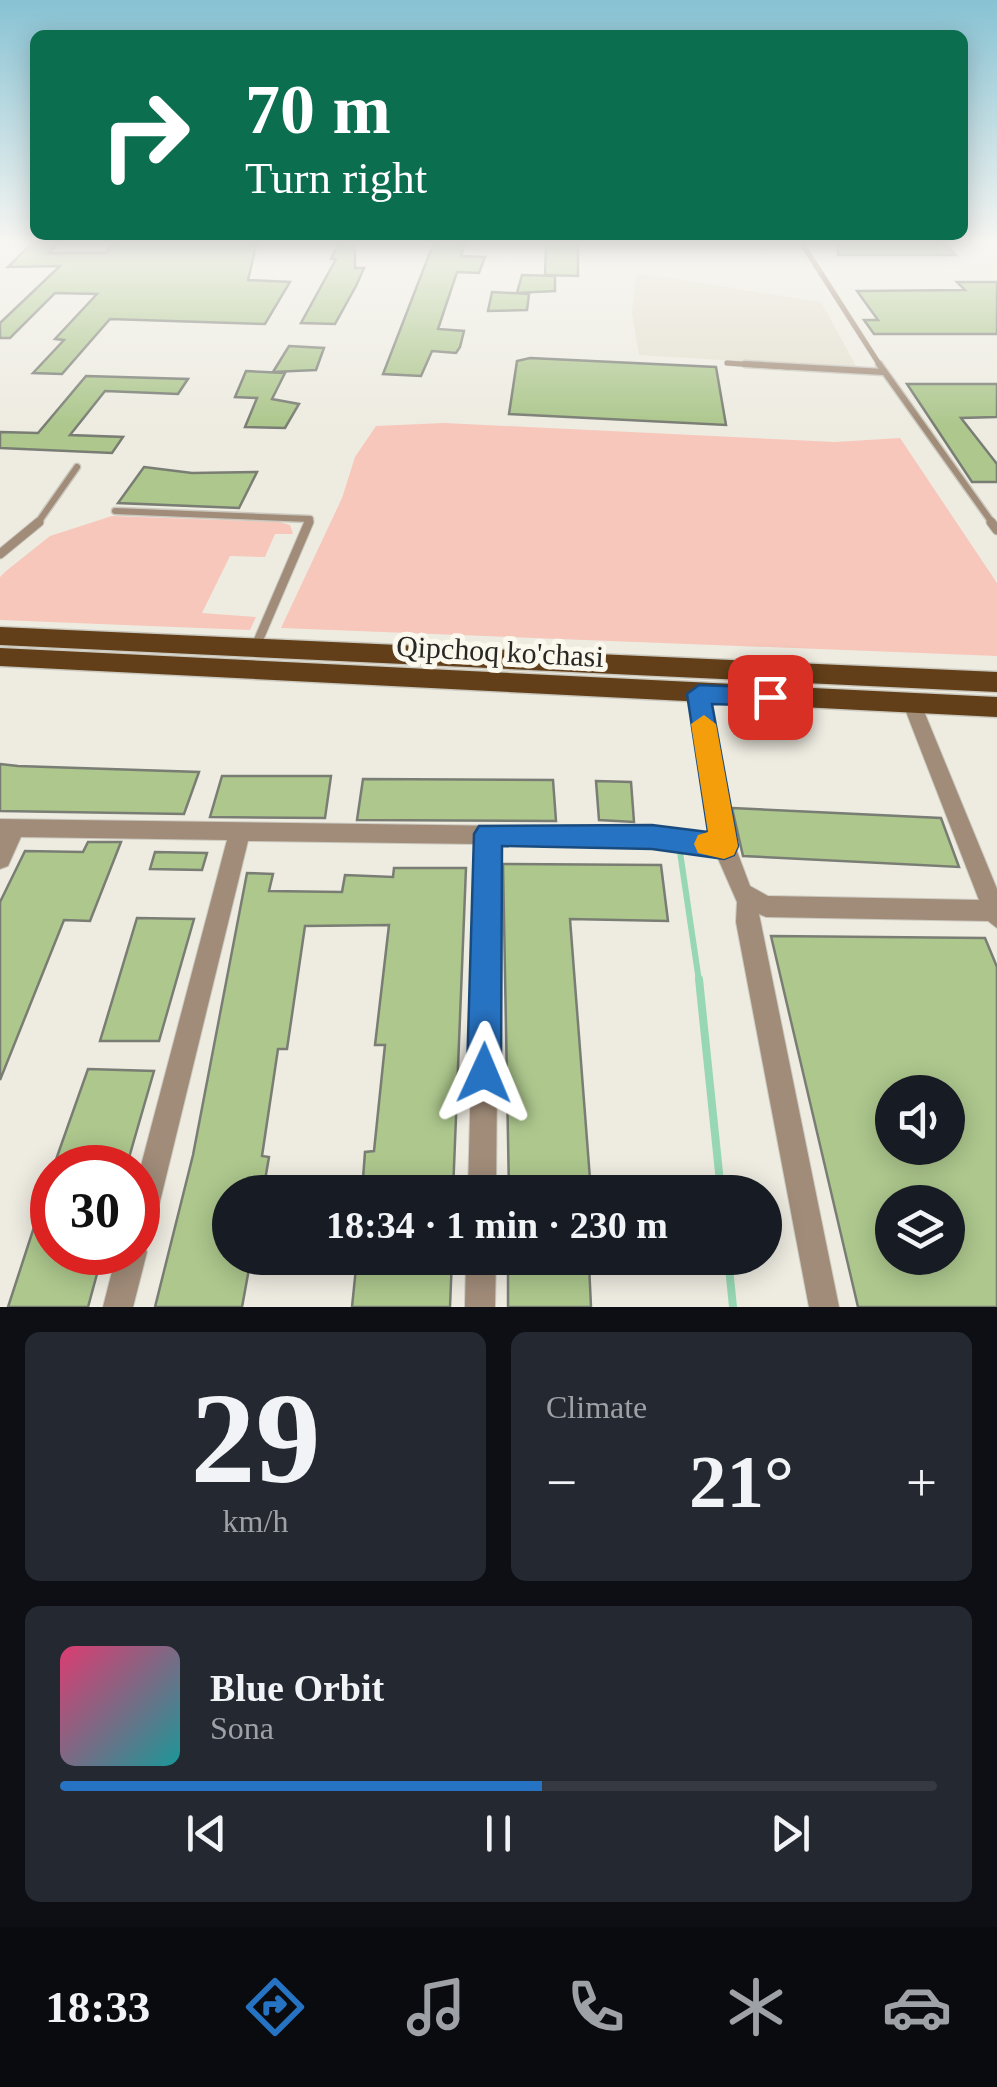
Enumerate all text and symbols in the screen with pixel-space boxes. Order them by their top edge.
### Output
icon: right [80,70,210,200]
text: 70 m [245,71,391,148]
text: Turn right [245,153,427,203]
street label: Qipchoq ko'chasi [395,629,605,673]
pin [728,655,813,740]
icon: arrive [743,670,798,725]
position arrow [432,1021,536,1125]
map controls [875,1075,965,1275]
button: sound [875,1075,965,1165]
speed limit sign: 30 [30,1145,160,1275]
button: layers [875,1185,965,1275]
text: 18:34 · 1 min · 230 m [326,1204,668,1246]
text: 29 [191,1366,321,1510]
text: Climate [546,1389,647,1425]
text: 21° [689,1440,794,1523]
text: − [546,1452,577,1513]
text: + [906,1452,937,1513]
text: km/h [223,1503,288,1539]
text: Blue Orbit [210,1667,384,1709]
text: Sona [210,1710,274,1746]
icon: previous [179,1806,234,1861]
icon: pause [471,1806,526,1861]
icon: next [763,1806,818,1861]
icon: directions [240,1972,310,2042]
icon: music [401,1972,471,2042]
icon: phone [561,1972,631,2042]
icon: climate [721,1972,791,2042]
icon: car [882,1972,952,2042]
text: 18:33 [45,1982,150,2032]

